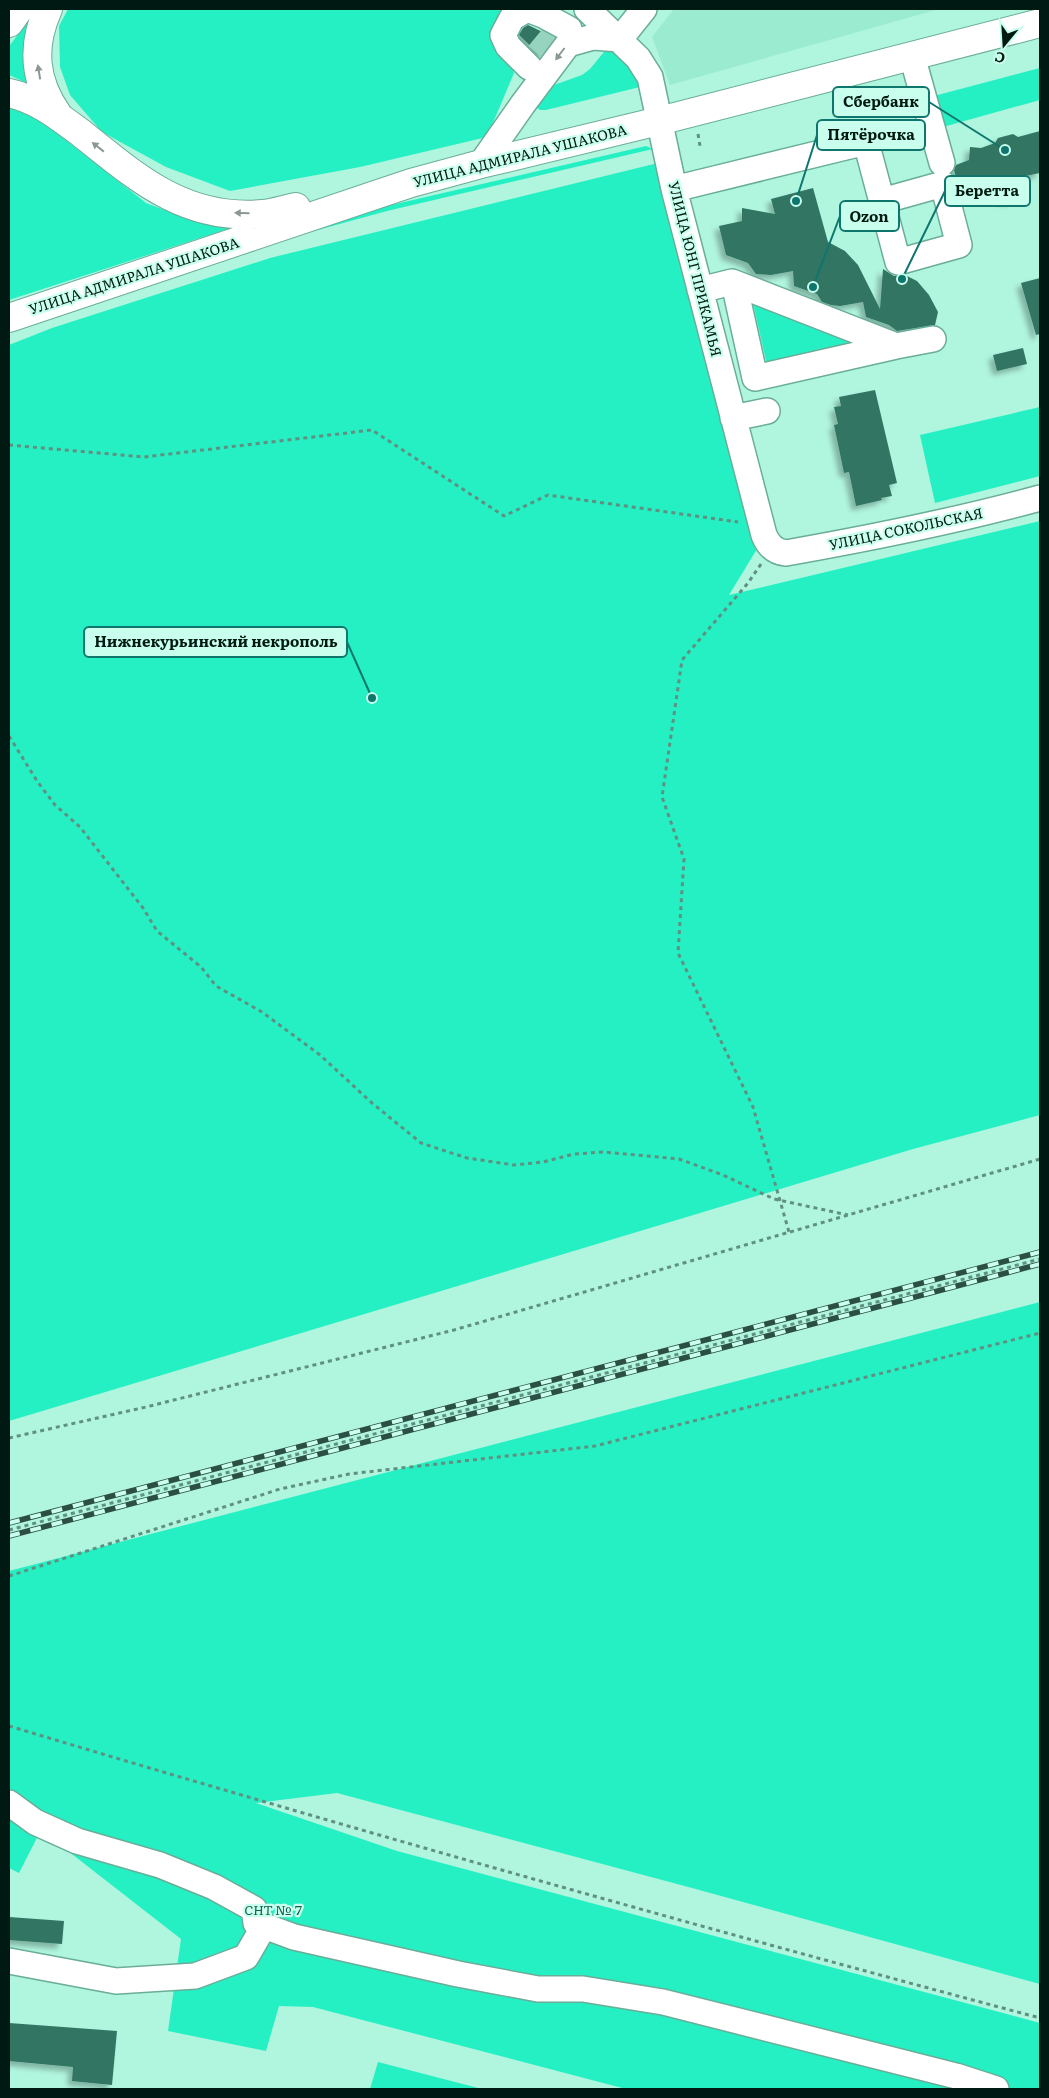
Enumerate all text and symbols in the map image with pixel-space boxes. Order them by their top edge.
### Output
north arrow [979,20,1029,70]
one-way arrow [555,47,566,60]
text: С [992,47,1007,69]
one-way arrow [35,64,43,80]
callout: Сбербанк [833,87,929,117]
text: Сбербанк [843,89,919,112]
street label: УЛИЦА АДМИРАЛА УШАКОВА [411,119,629,191]
callout: Пятёрочка [817,120,925,150]
text: Пятёрочка [827,122,915,145]
one-way arrow [91,142,105,152]
callout: Беретта [945,176,1030,206]
text: Беретта [955,178,1020,201]
street label: УЛИЦА ЮНГ ПРИКАМЬЯ [664,179,727,359]
callout: Ozon [840,201,899,231]
text: Ozon [849,204,889,227]
one-way arrow [234,209,250,217]
street label: УЛИЦА АДМИРАЛА УШАКОВА [26,231,242,318]
street label: УЛИЦА СОКОЛЬСКАЯ [827,502,985,554]
callout: Нижнекурьинский некрополь [84,627,347,657]
text: Нижнекурьинский некрополь [94,629,338,652]
park label: СНТ № 7 [244,1899,302,1919]

